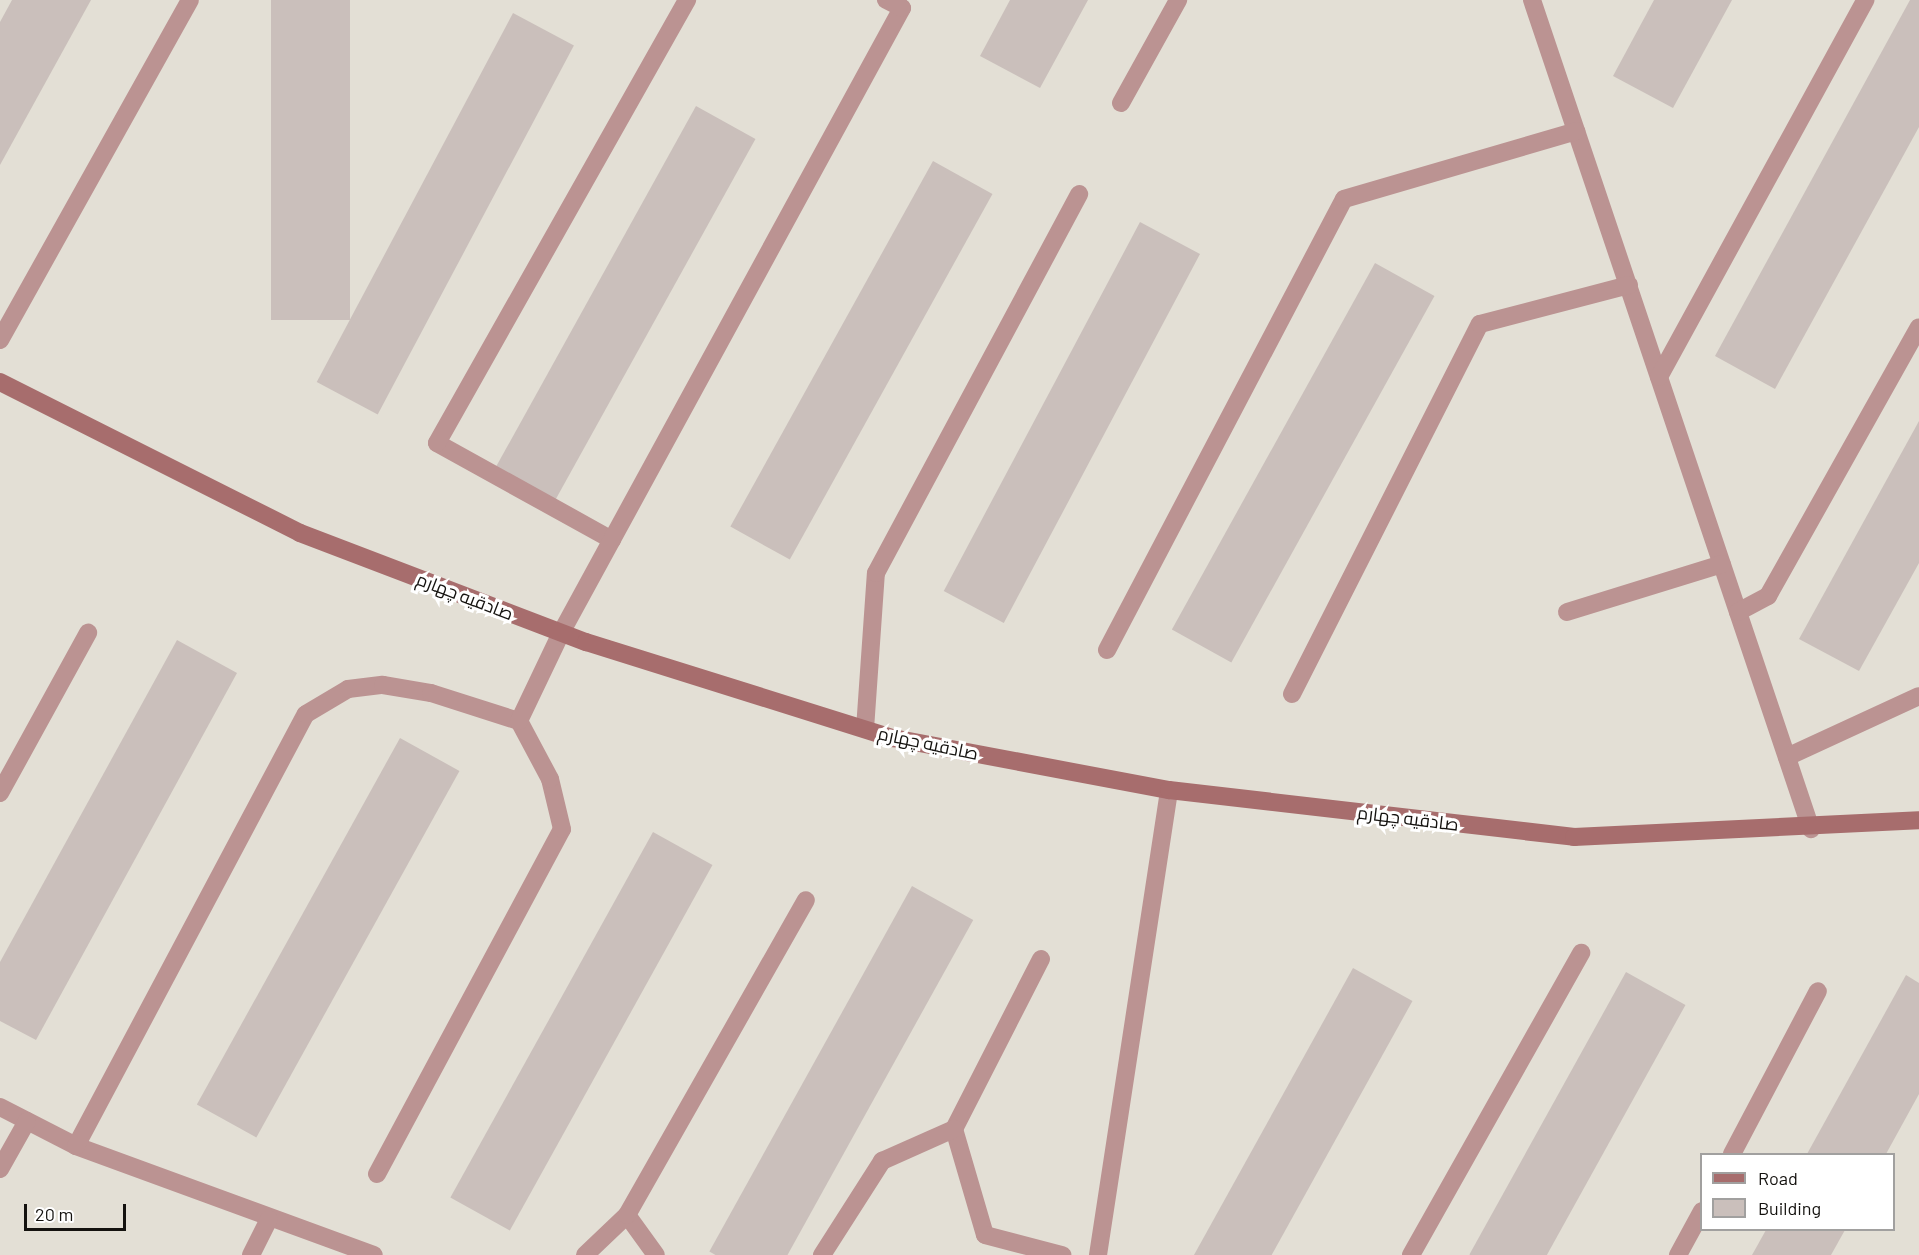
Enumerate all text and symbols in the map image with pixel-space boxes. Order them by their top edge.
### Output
street label: صادقیه چهارم [413,568,517,624]
street label: صادقیه چهارم [876,722,980,764]
street label: صادقیه چهارم [1356,801,1460,835]
legend [1700,1153,1895,1231]
text: Road [1758,1167,1798,1189]
scale bar [27,1192,129,1230]
text: Building [1758,1197,1821,1219]
text: 20 m [35,1203,73,1225]

